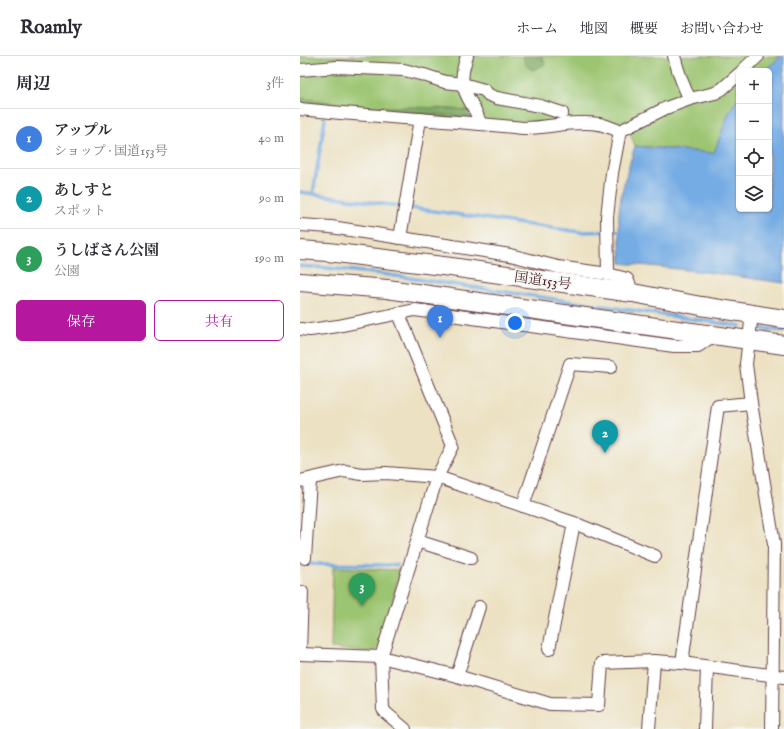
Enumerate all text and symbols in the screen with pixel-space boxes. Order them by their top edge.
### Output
text: Roamly [20,16,82,40]
text: ホーム [516,20,558,38]
text: 地図 [580,20,608,38]
text: 概要 [630,20,658,38]
text: お問い合わせ [680,20,764,38]
map controls [736,68,772,212]
button: + [736,68,772,104]
text: 周辺 [16,74,50,95]
text: 3件 [266,75,284,92]
button: − [736,104,772,140]
text: アップル [54,121,112,140]
text: 1 [27,130,31,147]
text: 40 m [258,130,284,147]
button: locate [736,140,772,176]
text: ショップ · 国道153号 [54,143,168,160]
button: layers [736,176,772,212]
text: あしすと [54,181,114,200]
text: 2 [26,190,32,207]
text: 90 m [259,190,284,207]
text: スポット [54,203,106,220]
text: うしばさん公園 [54,241,159,260]
text: 3 [27,250,31,267]
text: 190 m [254,250,284,267]
text: 公園 [54,263,80,280]
street label: 国道153号 [513,268,573,294]
button: 保存 [16,300,146,341]
button: 共有 [154,300,284,341]
pin: 1 [427,305,453,338]
your location [505,313,525,333]
pin: 2 [592,420,618,453]
pin: 3 [349,573,375,606]

